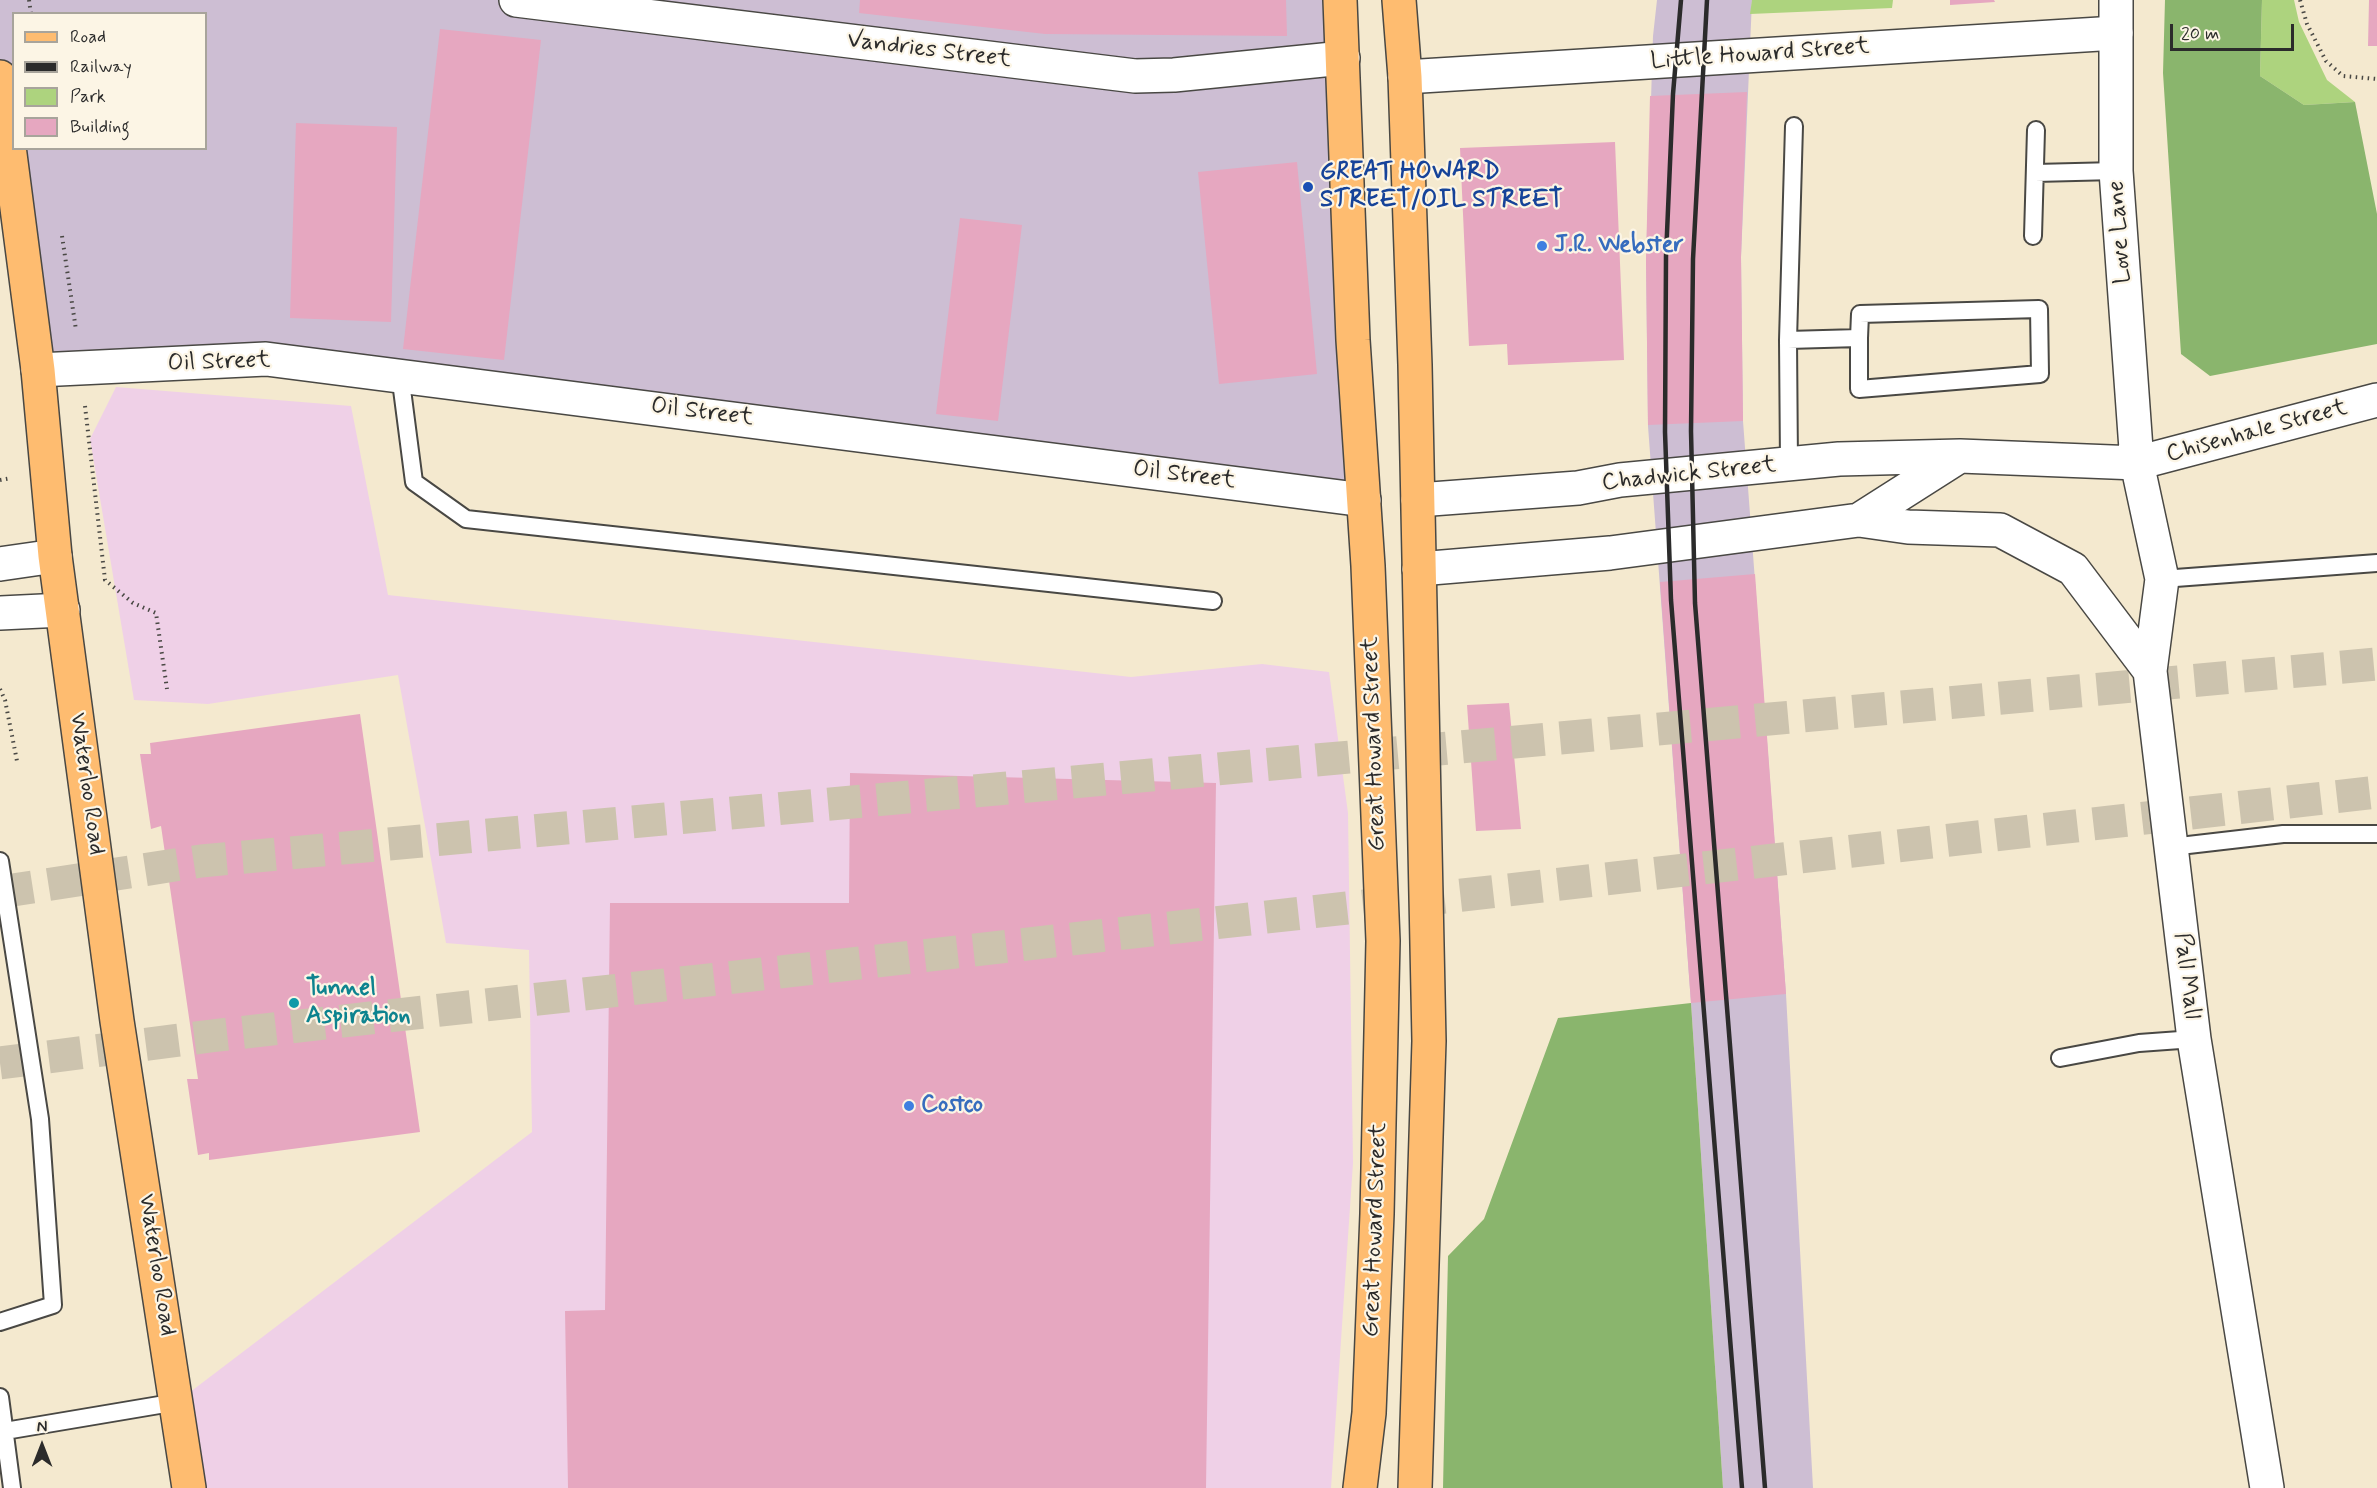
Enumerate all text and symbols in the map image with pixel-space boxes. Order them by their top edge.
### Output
legend [12,12,207,150]
scale bar [2173,12,2298,50]
text: 20 m [2181,22,2219,46]
text: Road [70,25,106,49]
street label: Vandries Street [845,27,1013,75]
street label: Little Howard Street [1650,33,1870,77]
text: Railway [70,55,132,79]
text: Park [70,85,106,109]
text: Building [70,115,130,139]
place label: GREAT HOWARD STREET/OIL STREET [1320,159,1563,215]
street label: Love Lane [2103,179,2139,285]
marker: GREAT HOWARD STREET/OIL STREET [1301,180,1315,194]
place label: J.R. Webster [1554,232,1684,260]
marker: J.R. Webster [1535,239,1549,253]
street label: Oil Street [167,347,271,379]
street label: Oil Street [649,392,755,434]
street label: Chisenhale Street [2163,394,2351,470]
street label: Chadwick Street [1601,452,1777,498]
street label: Oil Street [1131,455,1237,497]
street label: Great Howard Street [1357,636,1393,852]
street label: Waterloo Road [62,711,110,857]
street label: Pall Mall [2166,931,2206,1021]
place label: Tunnel Aspiration [306,975,411,1031]
marker: Tunnel Aspiration [287,996,301,1010]
place label: Costco [921,1092,983,1120]
marker: Costco [902,1099,916,1113]
street label: Great Howard Street [1358,1122,1394,1338]
street label: Waterloo Road [131,1192,181,1338]
north arrow [12,1416,72,1476]
text: N [37,1417,47,1438]

